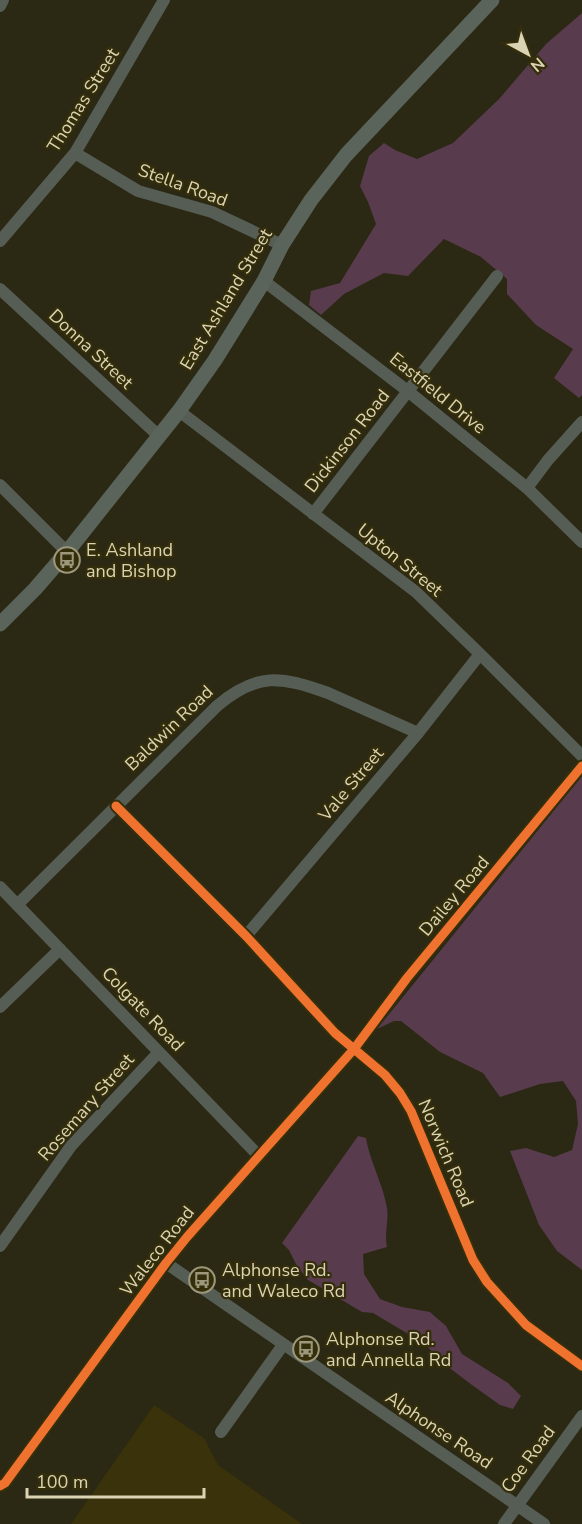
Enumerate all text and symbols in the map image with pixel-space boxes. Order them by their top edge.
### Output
north arrow [498,24,558,84]
street label: Thomas Street [41,43,125,157]
text: N [525,52,549,77]
street label: Stella Road [135,158,231,212]
street label: East Ashland Street [174,223,278,374]
street label: Donna Street [44,304,139,395]
street label: Eastfield Drive [385,347,491,439]
street label: Dickinson Road [299,384,395,498]
street label: Upton Street [352,518,448,602]
place label: E. Ashland and Bishop [86,538,177,583]
bus stop icon: E. Ashland and Bishop [52,545,82,575]
street label: Baldwin Road [120,680,218,776]
street label: Vale Street [312,741,389,827]
street label: Dailey Road [413,851,495,941]
street label: Colgate Road [96,961,190,1057]
street label: Rosemary Street [33,1048,140,1166]
street label: Norwich Road [413,1096,479,1210]
street label: Waleco Road [114,1201,200,1301]
place label: Alphonse Rd. and Waleco Rd [222,1258,345,1303]
bus stop icon: Alphonse Rd. and Waleco Rd [187,1265,217,1295]
place label: Alphonse Rd. and Annella Rd [326,1327,451,1372]
bus stop icon: Alphonse Rd. and Annella Rd [291,1334,321,1364]
street label: Alphonse Road [381,1385,497,1475]
street label: Coe Road [495,1421,561,1497]
scale bar [27,1461,204,1499]
text: 100 m [36,1470,88,1494]

